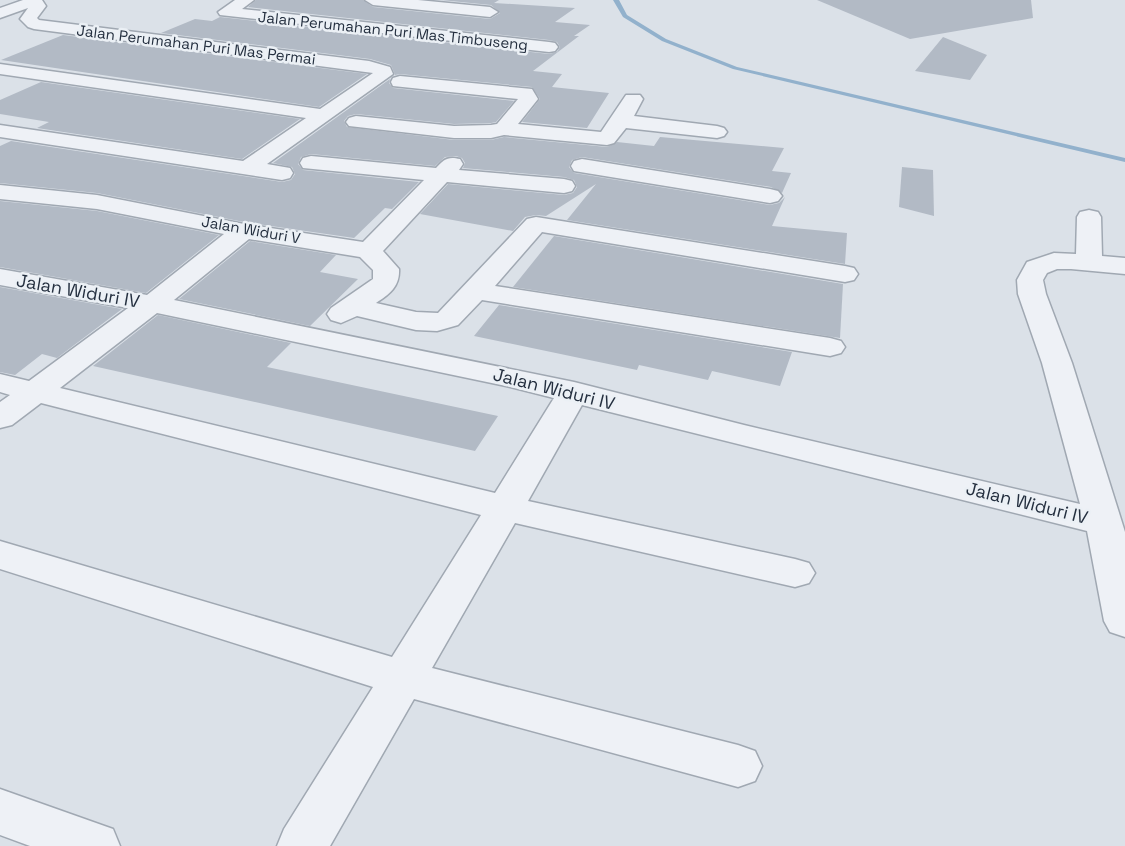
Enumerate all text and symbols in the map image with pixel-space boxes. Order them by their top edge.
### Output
street label: Jalan Perumahan Puri Mas Timbuseng [257,7,529,54]
street label: Jalan Perumahan Puri Mas Permai [76,20,317,69]
street label: Jalan Widuri V [200,211,302,248]
street label: Jalan Widuri IV [15,268,142,313]
street label: Jalan Widuri IV [491,362,618,415]
street label: Jalan Widuri IV [964,476,1091,529]

